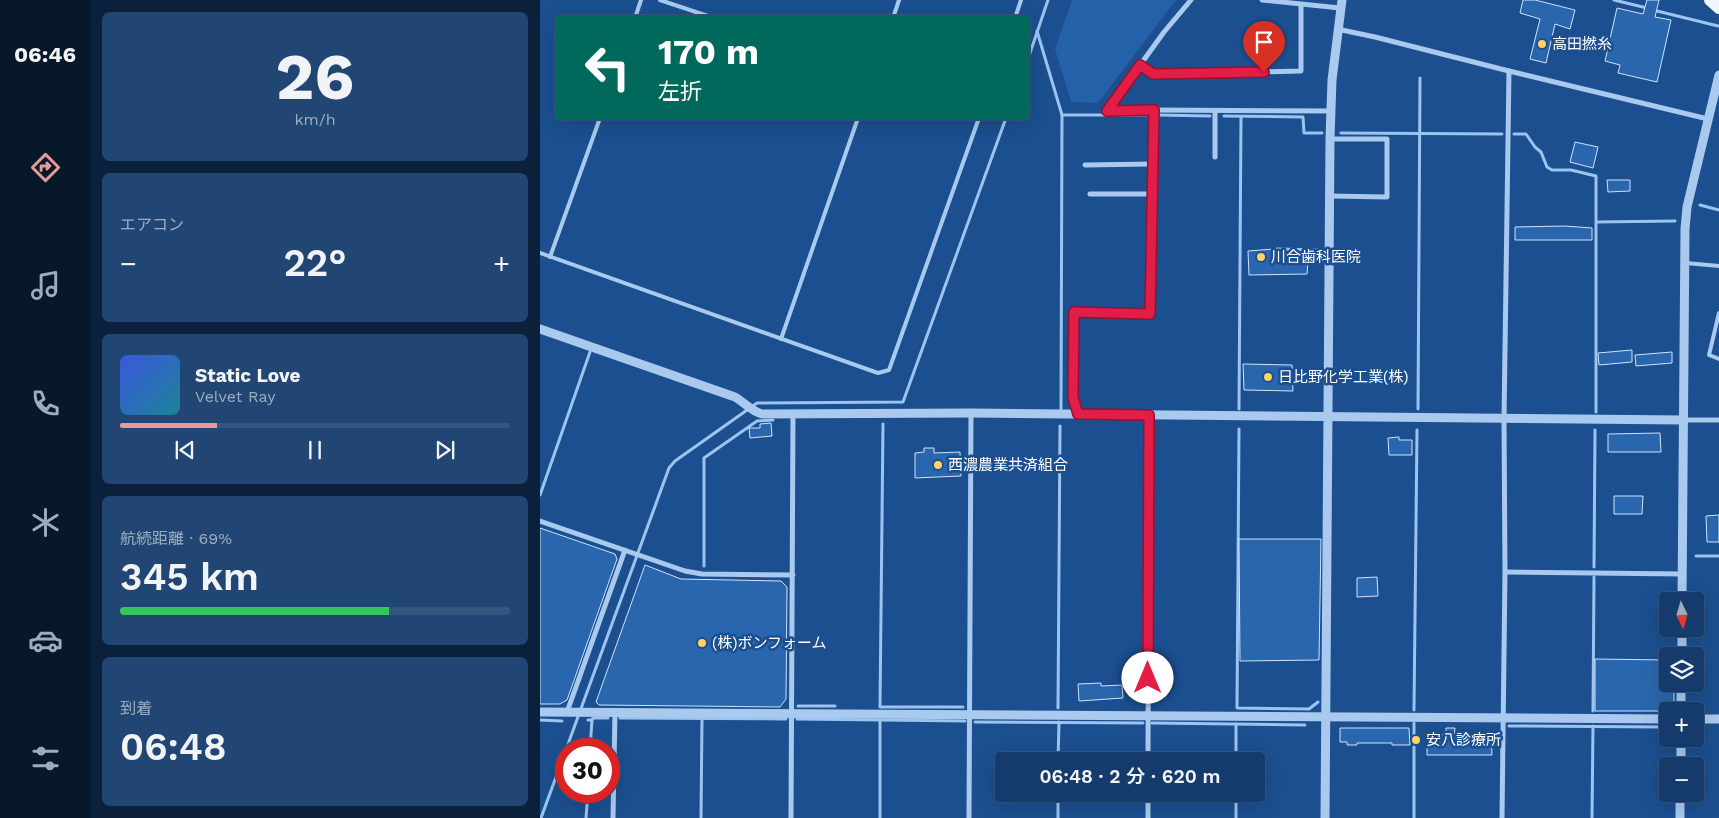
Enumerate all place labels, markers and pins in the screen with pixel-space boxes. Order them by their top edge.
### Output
pin [1243,21,1285,72]
place label: 高田撚糸 [1552,35,1612,53]
marker: 高田撚糸 [1536,38,1548,50]
place label: 川合歯科医院 [1271,248,1361,266]
marker: 川合歯科医院 [1255,251,1267,263]
place label: 日比野化学工業(株) [1278,368,1409,386]
marker: 日比野化学工業(株) [1262,371,1274,383]
place label: 西濃農業共済組合 [948,456,1068,474]
marker: 西濃農業共済組合 [932,459,944,471]
place label: (株)ボンフォーム [712,634,827,652]
marker: (株)ボンフォーム [696,637,708,649]
place label: 安八診療所 [1426,731,1501,749]
marker: 安八診療所 [1410,734,1422,746]

